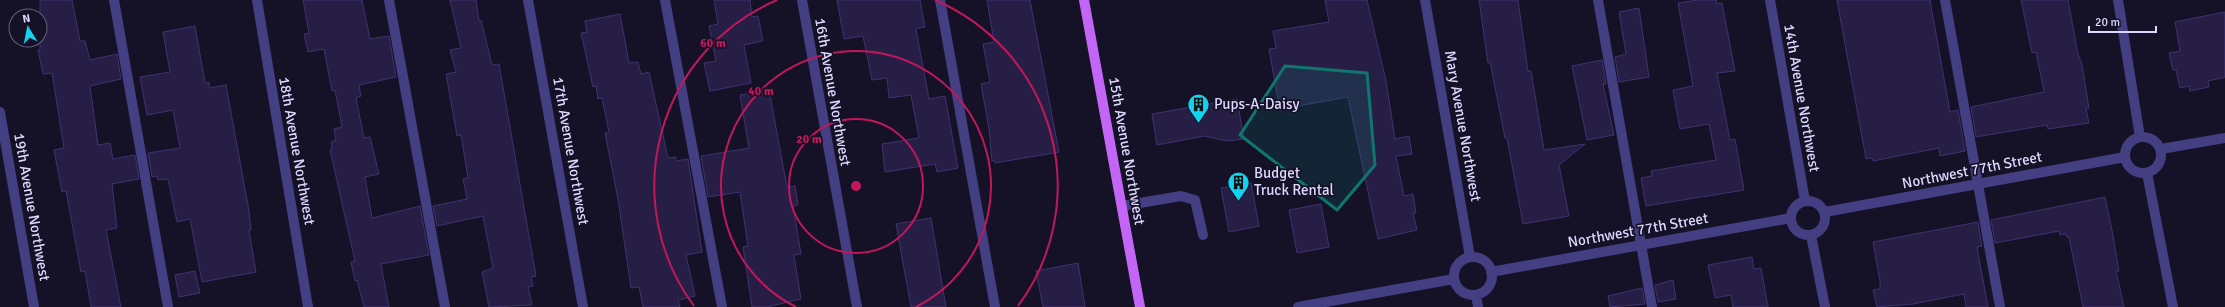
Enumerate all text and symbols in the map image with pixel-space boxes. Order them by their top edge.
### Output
north arrow [8,8,48,48]
scale bar [2089,8,2156,34]
text: N [21,12,31,26]
text: 20 m [2095,15,2120,30]
street label: 16th Avenue Northwest [811,17,855,167]
street label: 14th Avenue Northwest [1780,23,1824,173]
text: 60 m [700,36,726,51]
street label: Mary Avenue Northwest [1441,49,1485,203]
street label: 18th Avenue Northwest [275,76,319,226]
street label: 17th Avenue Northwest [549,76,593,226]
street label: 15th Avenue Northwest [1105,76,1149,226]
text: 40 m [748,84,774,99]
building icon: Pups-A-Daisy [1185,91,1211,124]
place label: Pups-A-Daisy [1214,95,1300,113]
street label: 19th Avenue Northwest [10,132,54,282]
text: 20 m [796,132,822,147]
street label: Northwest 77th Street [1900,148,2044,192]
place label: Budget Truck Rental [1254,164,1334,199]
building icon: Budget Truck Rental [1226,169,1252,202]
centre of rings [849,179,863,193]
street label: Northwest 77th Street [1566,209,1710,251]

